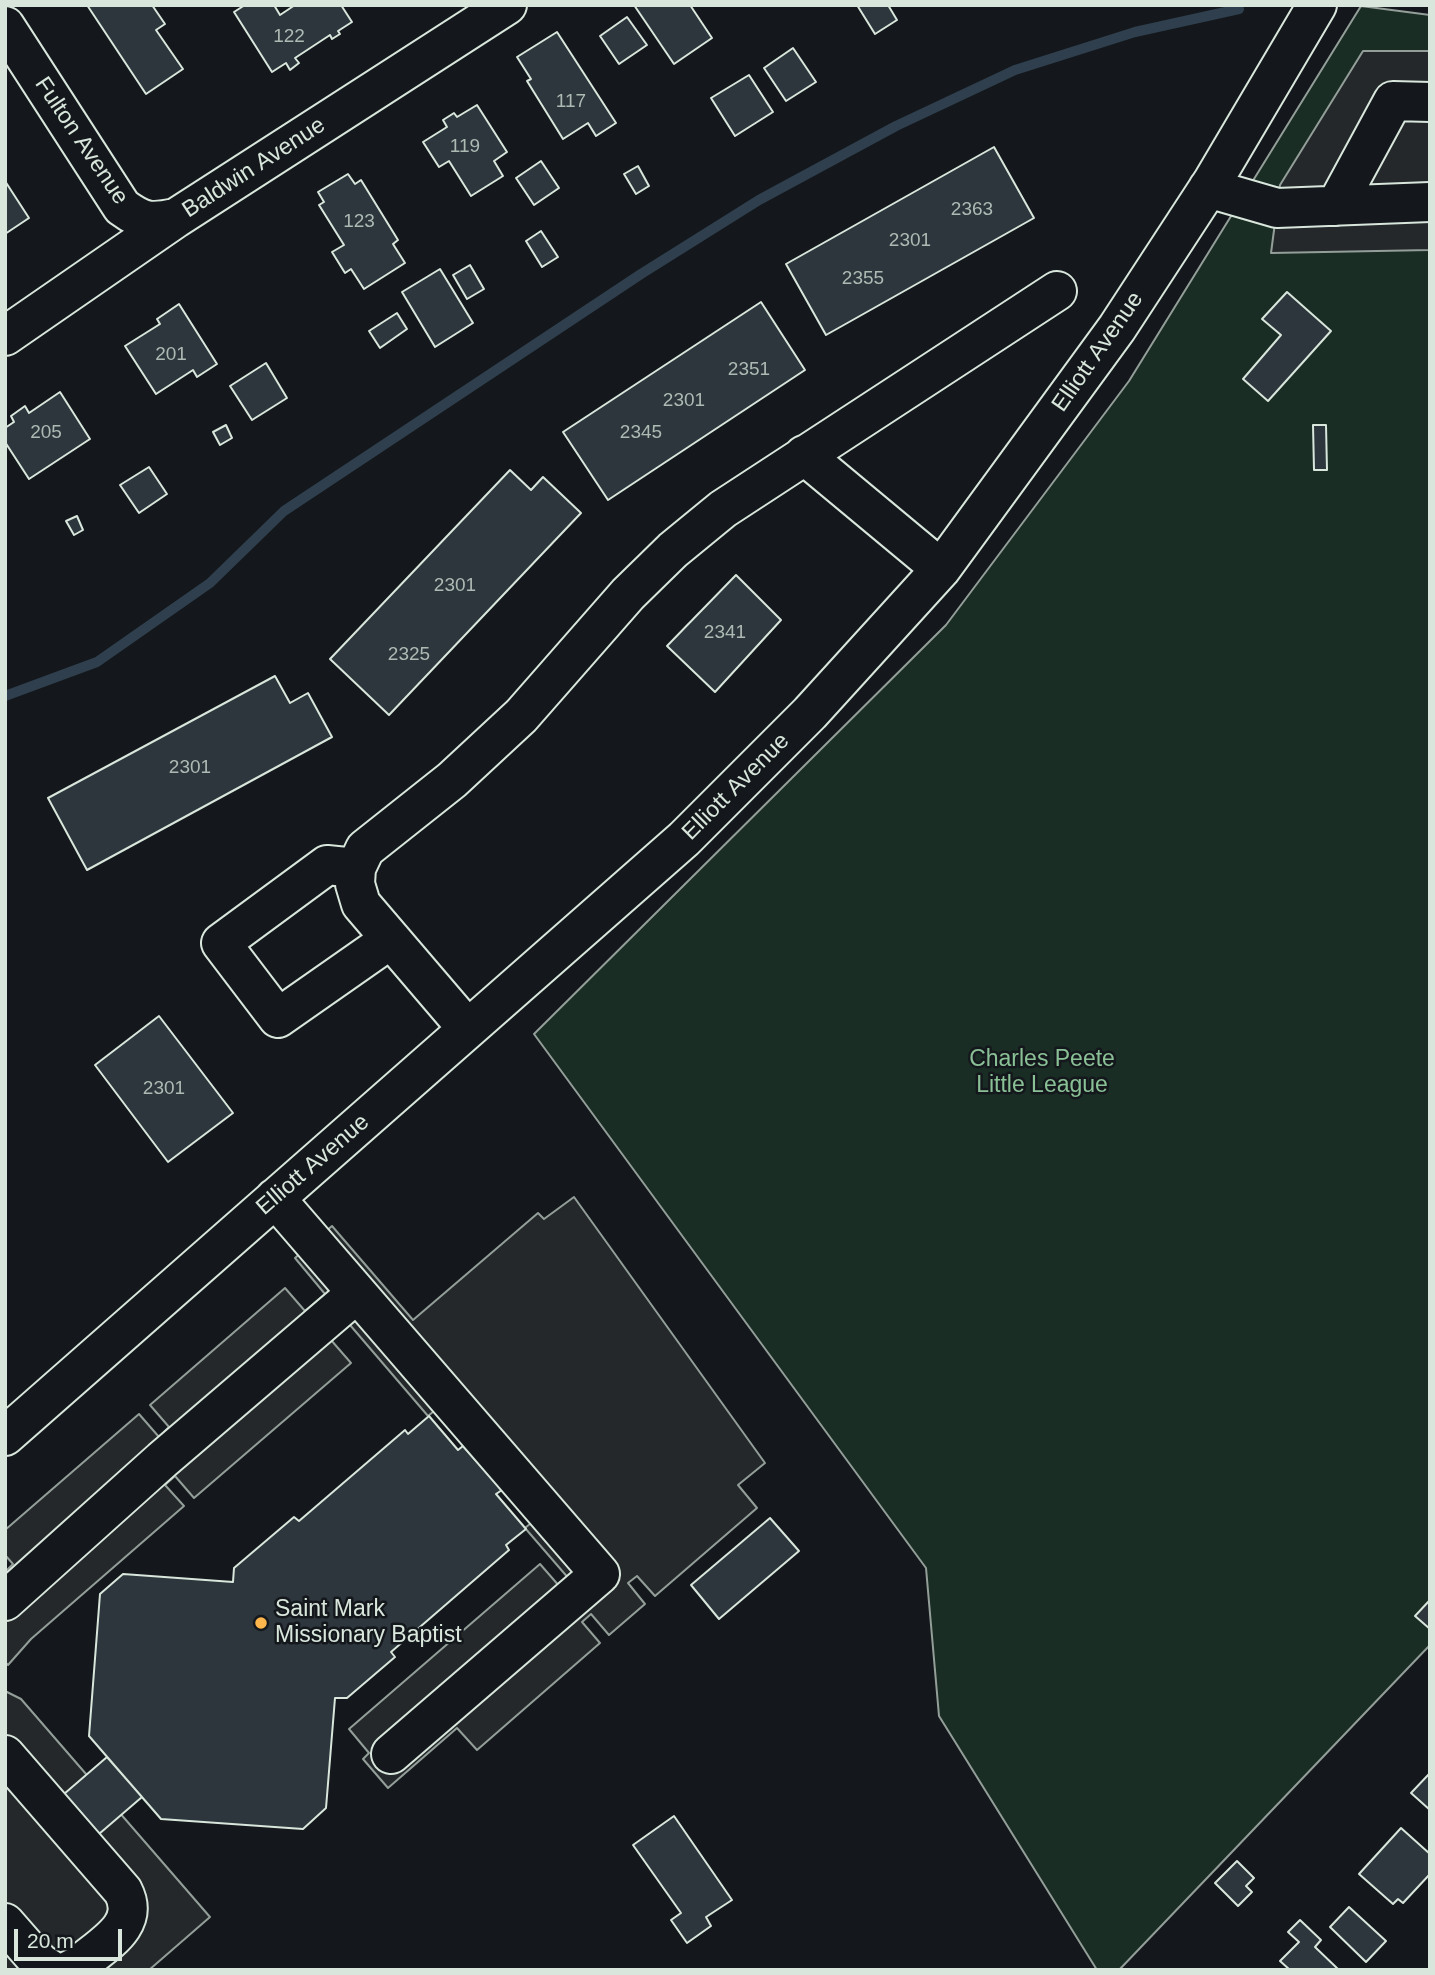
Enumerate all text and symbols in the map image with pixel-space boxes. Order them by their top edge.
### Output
house number: 122 [273,26,305,48]
street label: Fulton Avenue [28,72,134,210]
house number: 117 [556,91,586,113]
street label: Baldwin Avenue [177,112,331,224]
house number: 119 [450,136,480,158]
house number: 2363 [951,199,993,221]
house number: 123 [343,211,375,233]
house number: 2301 [889,230,931,252]
house number: 2355 [842,268,884,290]
street label: Elliott Avenue [1046,287,1150,417]
house number: 201 [155,344,187,366]
house number: 2351 [728,359,770,381]
house number: 2301 [663,390,705,412]
house number: 205 [30,422,62,444]
house number: 2345 [620,422,662,444]
house number: 2301 [434,575,476,597]
house number: 2341 [704,622,746,644]
house number: 2325 [388,644,430,666]
street label: Elliott Avenue [677,728,795,846]
house number: 2301 [169,757,211,779]
park label: Charles Peete Little League [969,1046,1115,1100]
house number: 2301 [143,1078,185,1100]
street label: Elliott Avenue [251,1109,375,1221]
place label: Saint Mark Missionary Baptist [275,1596,462,1650]
marker: Saint Mark Missionary Baptist [253,1615,269,1631]
scale bar [18,1916,126,1960]
text: 20 m [27,1929,74,1952]

